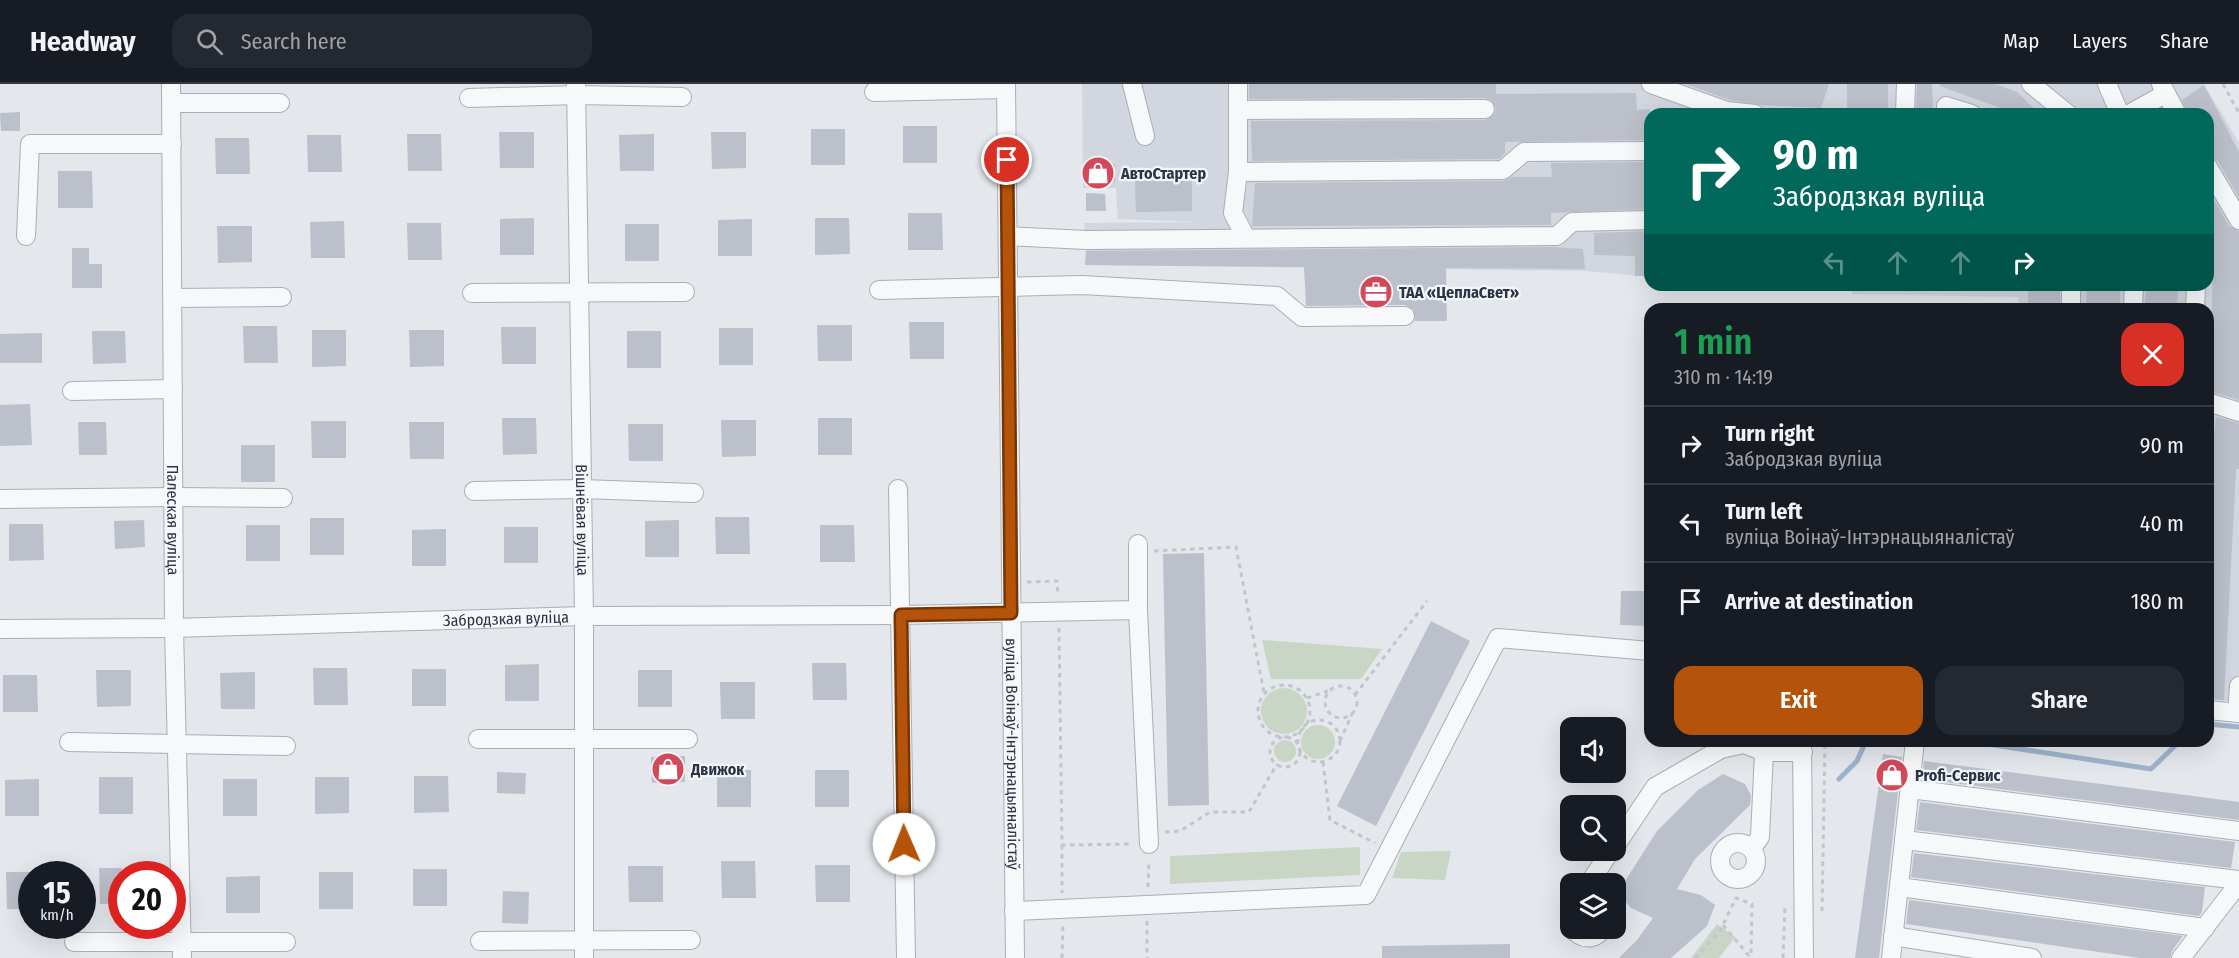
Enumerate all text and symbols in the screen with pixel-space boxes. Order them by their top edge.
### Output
search box [172,14,592,68]
text: Headway [30,25,136,58]
icon: search [193,25,226,58]
text: Search here [241,28,347,55]
text: Map [2003,28,2039,54]
text: Layers [2072,28,2127,54]
text: Share [2160,28,2209,54]
text: 90 m [1773,130,1858,180]
icon: right [1674,132,1752,210]
pin [981,134,1032,185]
icon: arrive [990,143,1023,176]
shop icon: АвтоСтартер [1080,155,1116,191]
place label: АвтоСтартер [1120,164,1206,183]
text: Забродзкая вуліца [1773,181,1985,213]
icon: left [1818,246,1851,279]
icon: ahead [1881,246,1914,279]
icon: ahead [1944,246,1977,279]
icon: right [2007,246,2040,279]
office icon: ТАА «ЦеплаСвет» [1358,274,1394,310]
place label: ТАА «ЦеплаСвет» [1399,283,1519,302]
text: 1 min [1674,320,1752,364]
button: close [2121,323,2184,386]
text: 310 m · 14:19 [1674,365,1773,389]
text: Turn right [1725,420,1814,447]
icon: right [1674,429,1707,462]
text: 90 m [2140,432,2184,459]
text: Забродзкая вуліца [1725,447,1882,471]
street label: Вішнёвая вуліца [572,464,592,576]
street label: Палеская вуліца [163,465,183,576]
text: Turn left [1725,498,1803,525]
icon: left [1674,507,1707,540]
text: 40 m [2140,510,2184,537]
text: вуліца Воінаў-Інтэрнацыяналістаў [1725,525,2014,549]
icon: arrive [1674,585,1707,618]
text: Arrive at destination [1725,588,1913,615]
text: 180 m [2131,588,2184,615]
street label: Забродзкая вуліца [443,607,569,630]
street label: вуліца Воінаў-Інтэрнацыяналістаў [1002,638,1023,871]
button: Exit [1674,666,1923,735]
button: Share [1935,666,2184,735]
map controls [1560,717,1626,939]
button: sound [1560,717,1626,783]
shop icon: Движок [650,751,686,787]
shop icon: Profi-Сервис [1874,757,1910,793]
place label: Движок [690,760,745,779]
place label: Profi-Сервис [1915,766,2001,785]
button: search [1560,795,1626,861]
position arrow [872,812,936,876]
speed limit sign: 20 [108,861,186,939]
button: layers [1560,873,1626,939]
text: 15 [43,875,71,911]
text: km/h [40,906,74,924]

